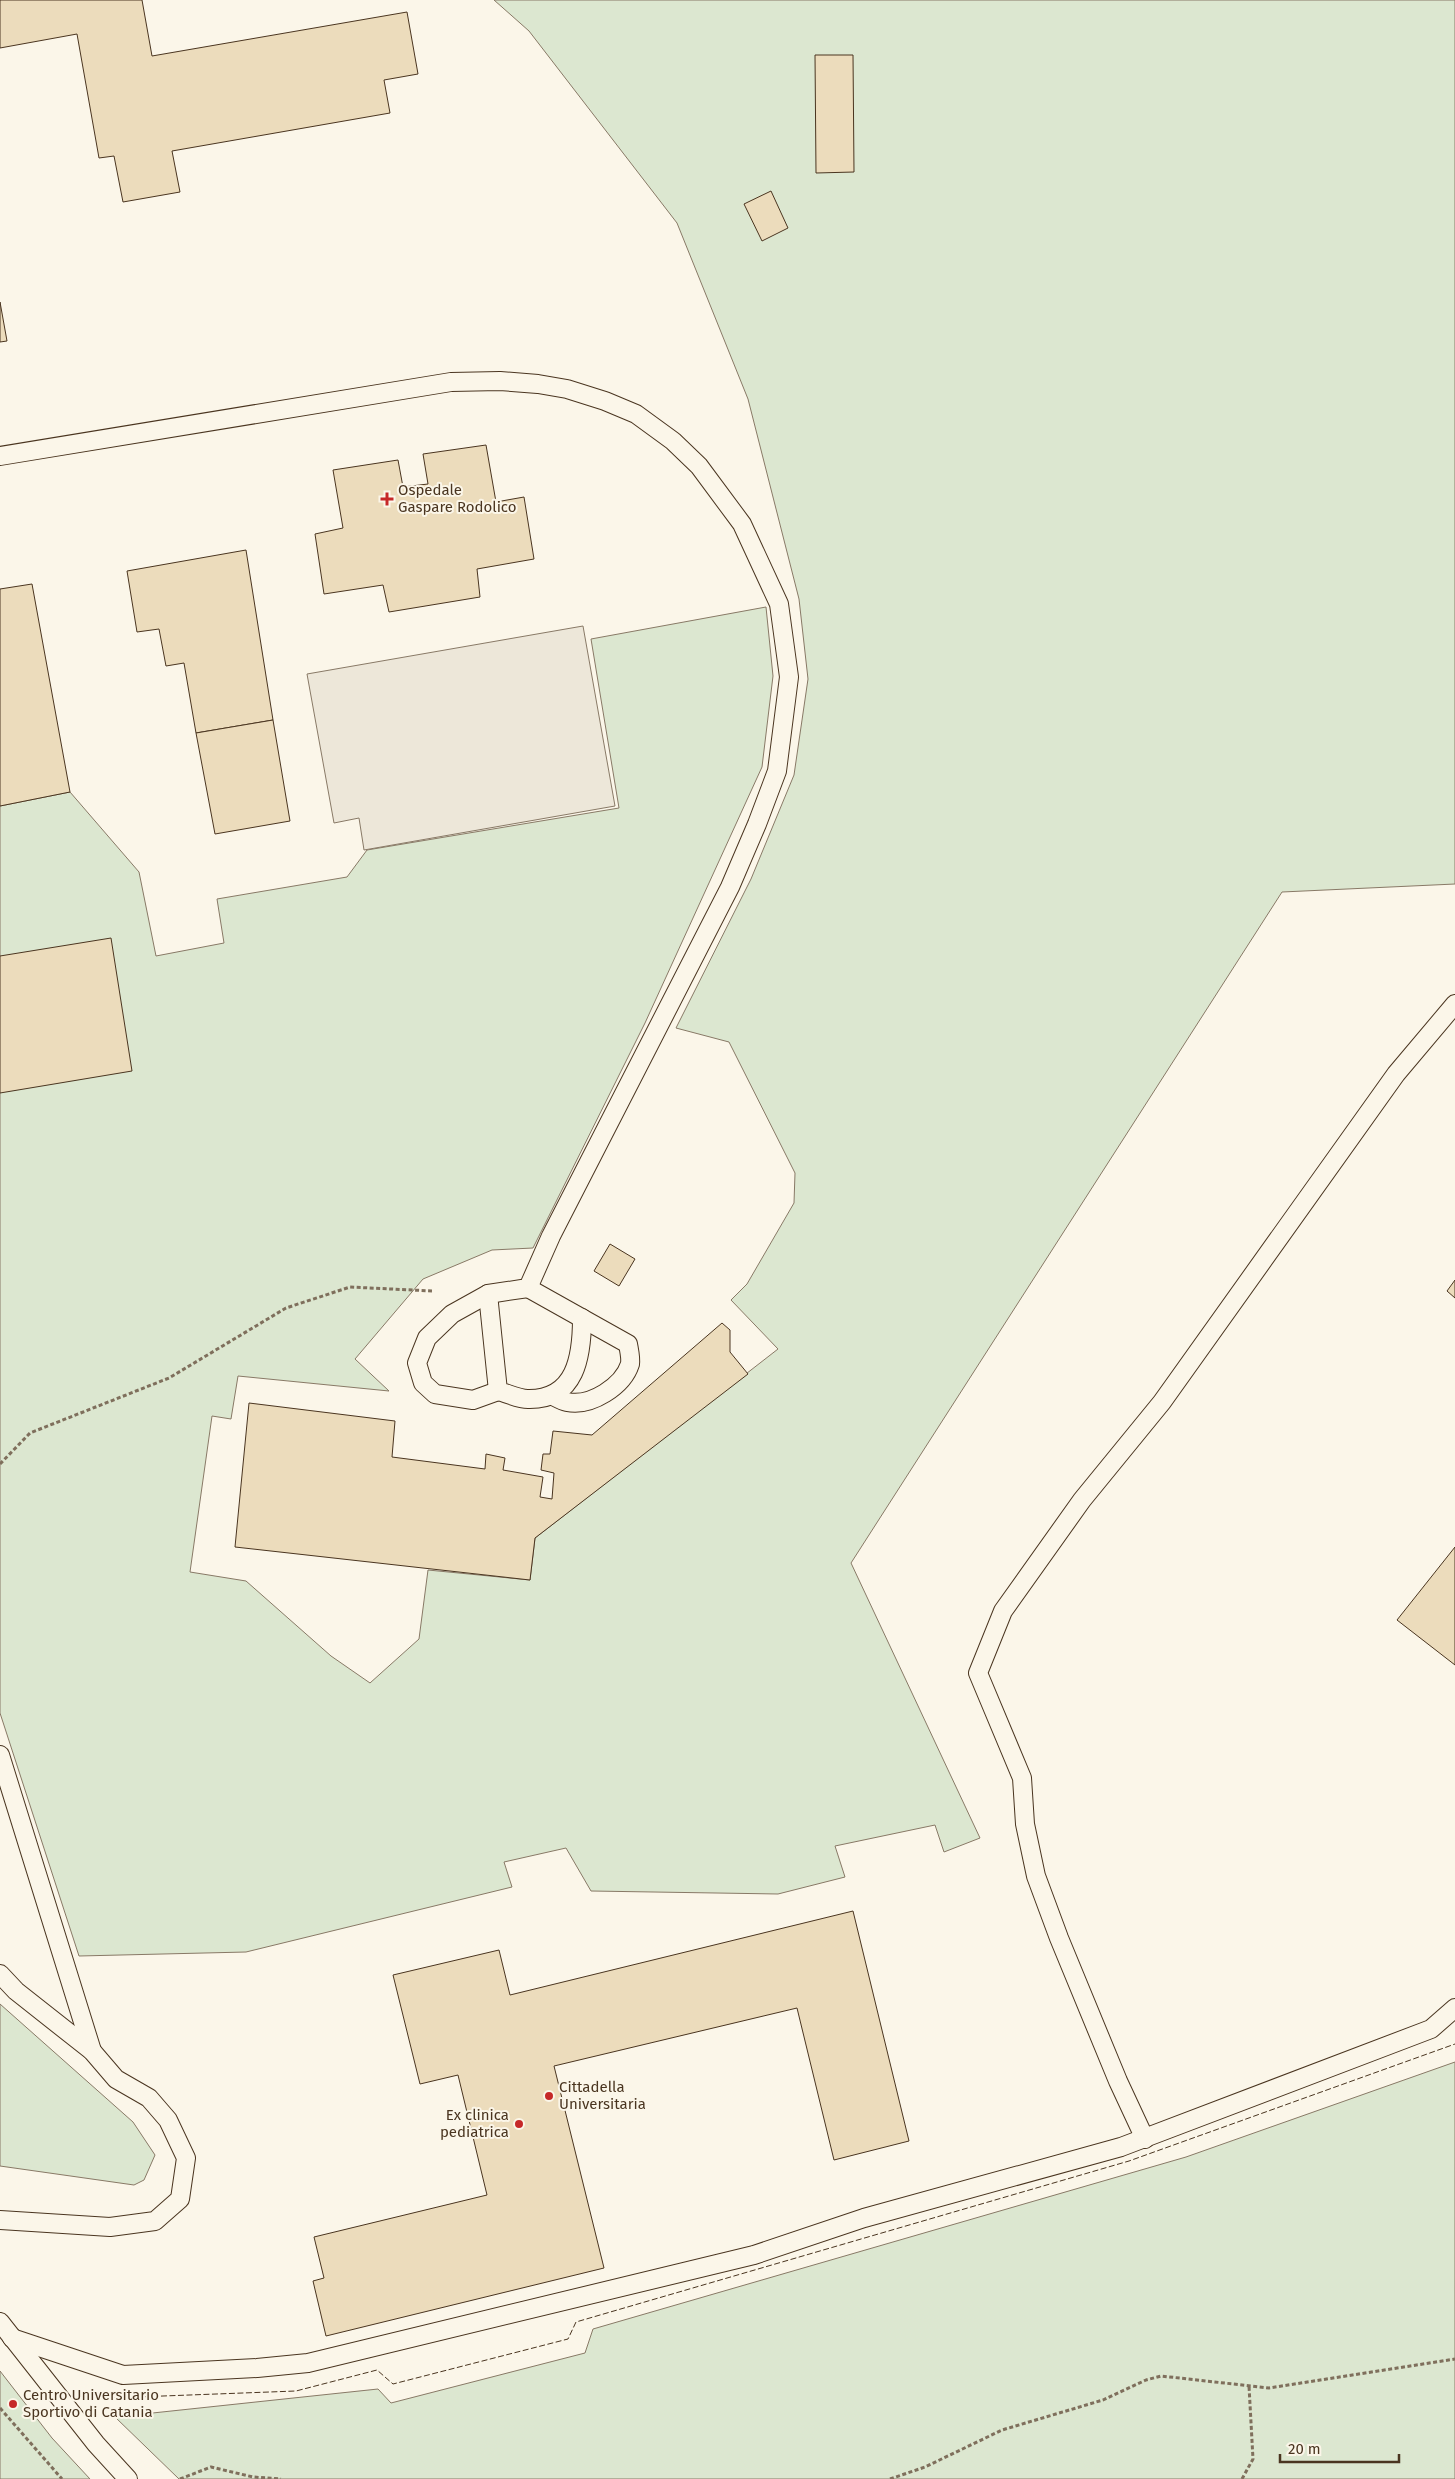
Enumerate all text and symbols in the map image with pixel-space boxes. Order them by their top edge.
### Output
place label: Ospedale Gaspare Rodolico [398,481,517,516]
marker: Ospedale Gaspare Rodolico [380,492,394,506]
place label: Cittadella Universitaria [559,2078,646,2113]
marker: Cittadella Universitaria [543,2090,555,2102]
place label: Ex clinica pediatrica [440,2106,509,2141]
marker: Ex clinica pediatrica [513,2118,525,2130]
place label: Centro Universitario Sportivo di Catania [23,2386,159,2421]
marker: Centro Universitario Sportivo di Catania [7,2398,19,2410]
scale bar [1280,2432,1399,2464]
text: 20 m [1288,2440,1321,2458]

